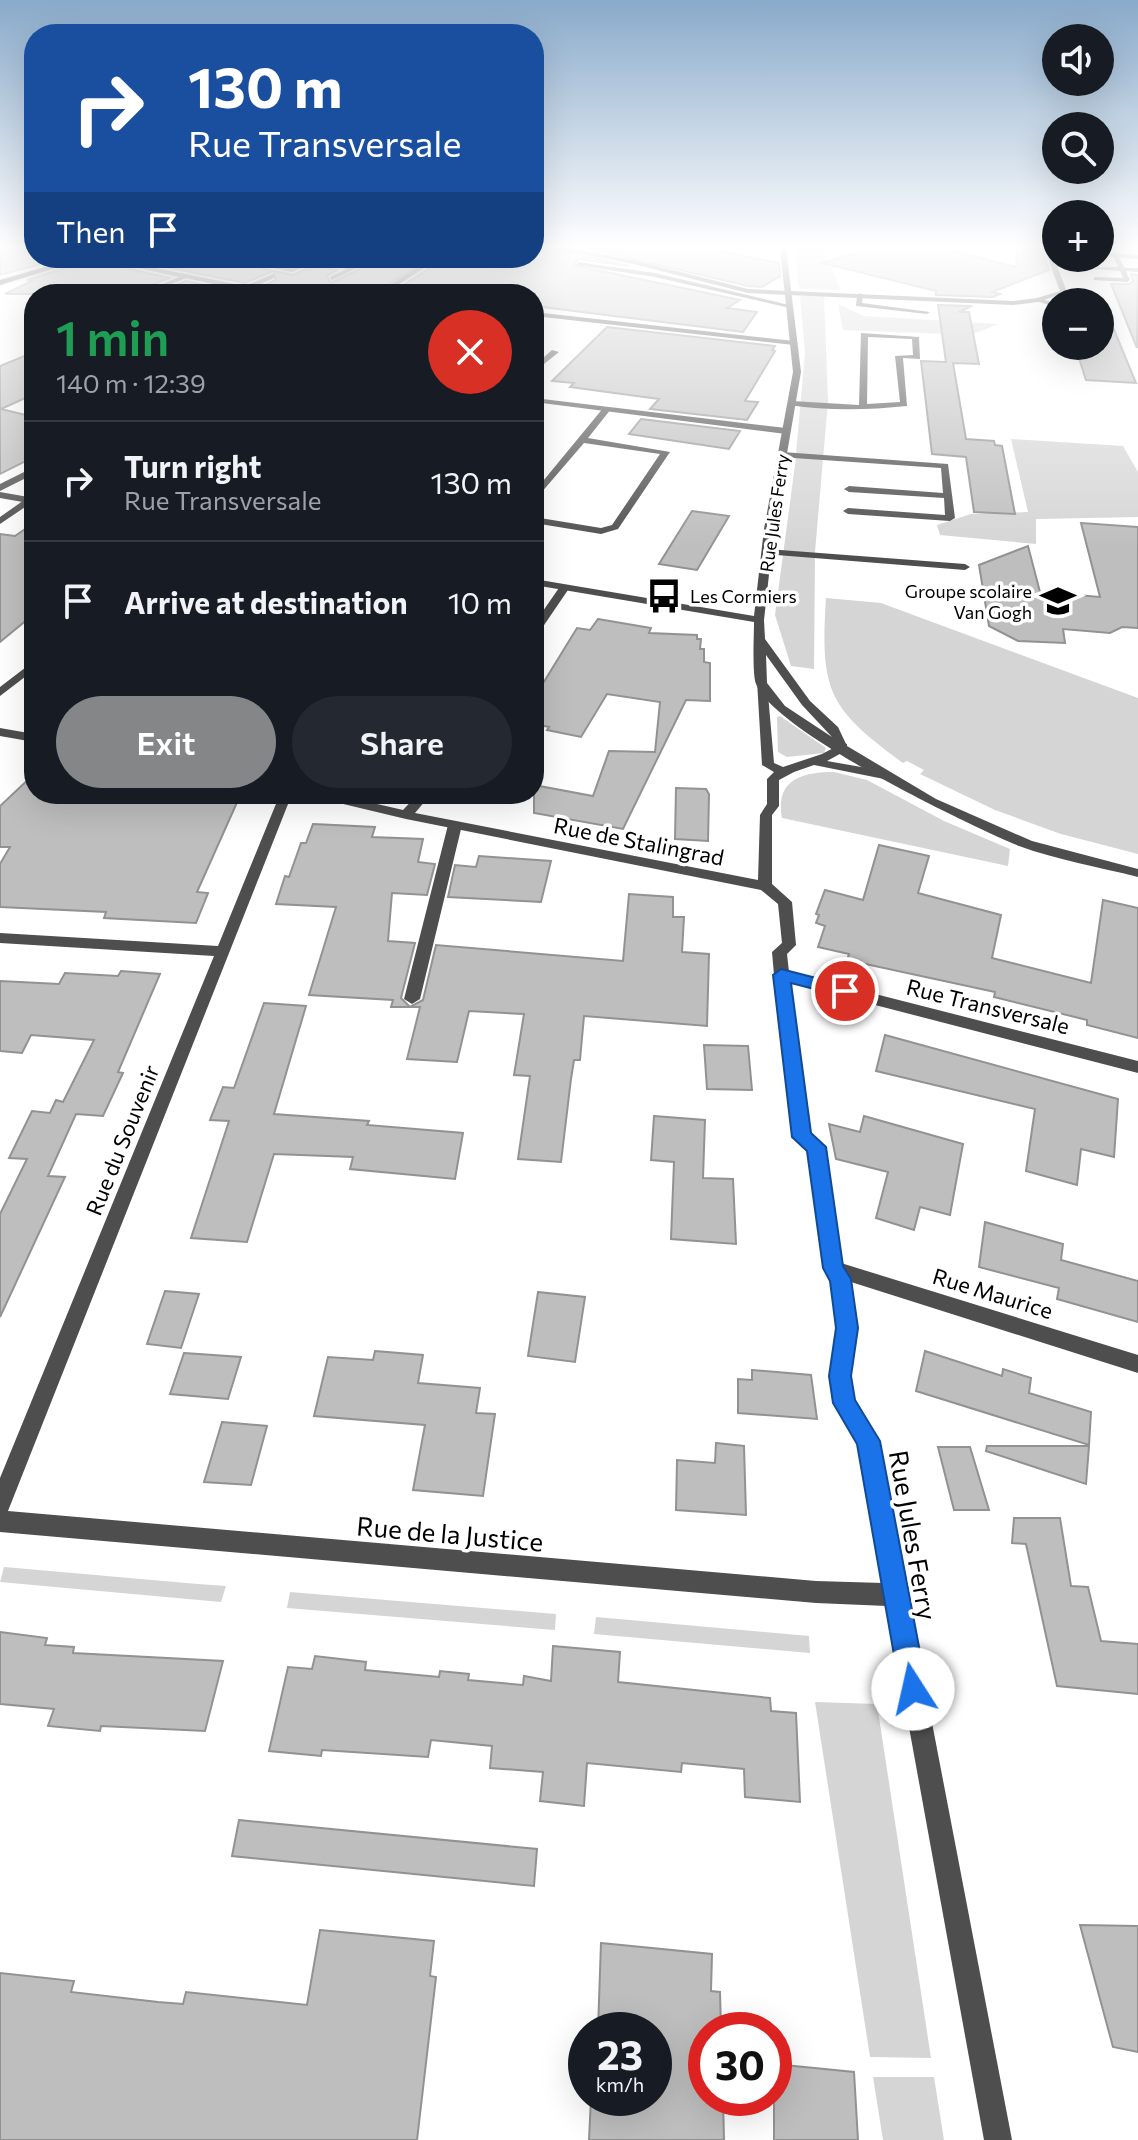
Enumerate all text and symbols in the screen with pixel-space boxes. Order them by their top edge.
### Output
map controls [1042,24,1114,360]
button: sound [1042,24,1114,96]
text: 130 m [188,51,343,120]
icon: right [56,56,160,160]
button: search [1042,112,1114,184]
text: Rue Transversale [188,120,461,164]
button: + [1042,200,1114,272]
icon: arrive [141,208,185,252]
text: Then [56,212,125,249]
button: − [1042,288,1114,360]
text: 1 min [56,307,169,366]
button: close [428,310,512,394]
text: 140 m · 12:39 [56,367,206,398]
text: Turn right [124,447,261,484]
street label: Rue Jules Ferry [755,453,793,573]
icon: right [56,459,100,503]
text: 130 m [431,463,512,500]
text: Rue Transversale [124,484,321,515]
bus stop icon: Les Cormiers [645,577,683,615]
icon: arrive [56,579,100,623]
place label: Groupe scolaire Van Gogh [905,580,1032,623]
school or university icon: Groupe scolaire Van Gogh [1039,582,1077,620]
text: Arrive at destination [124,583,408,620]
text: 10 m [448,583,512,620]
place label: Les Cormiers [690,585,797,607]
button: Exit [56,696,276,788]
button: Share [292,696,512,788]
street label: Rue de Stalingrad [552,811,726,871]
pin [811,957,879,1025]
icon: arrive [823,969,867,1013]
street label: Rue Transversale [904,973,1072,1039]
street label: Rue du Souvenir [80,1061,165,1219]
street label: Rue Maurice [930,1262,1056,1324]
street label: Rue Jules Ferry [884,1448,944,1622]
street label: Rue de la Justice [355,1509,545,1557]
position arrow [871,1647,955,1731]
speed limit sign: 30 [688,2012,792,2116]
text: 23 [597,2029,643,2078]
text: km/h [596,2072,644,2096]

